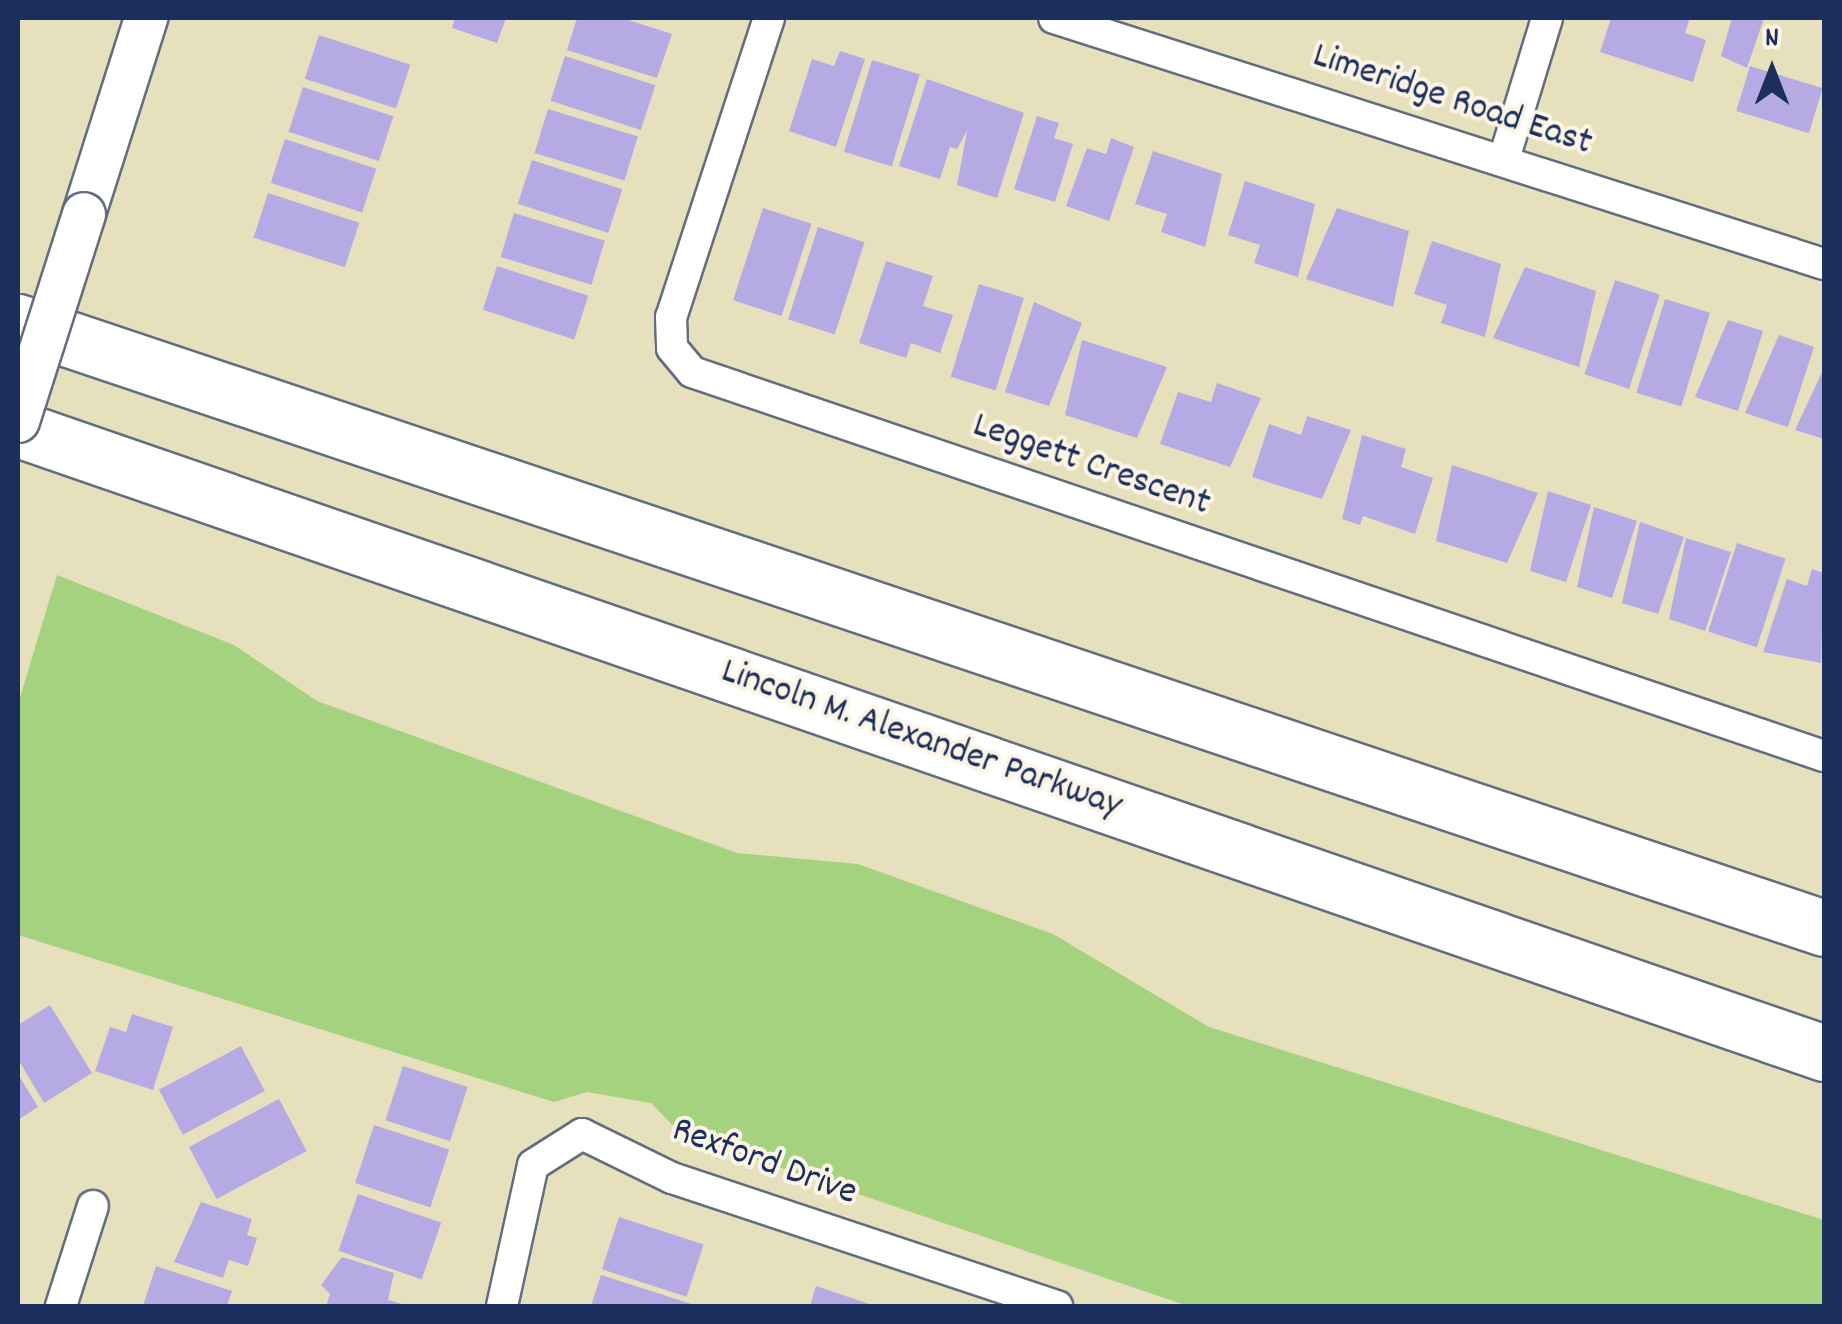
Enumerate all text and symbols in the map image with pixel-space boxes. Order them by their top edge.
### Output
north arrow [1722,20,1822,120]
text: N [1765,20,1779,60]
street label: Limeridge Road East [1307,34,1597,168]
street label: Leggett Crescent [966,404,1216,528]
street label: Lincoln M. Alexander Parkway [715,650,1127,830]
street label: Rexford Drive [665,1108,863,1218]

